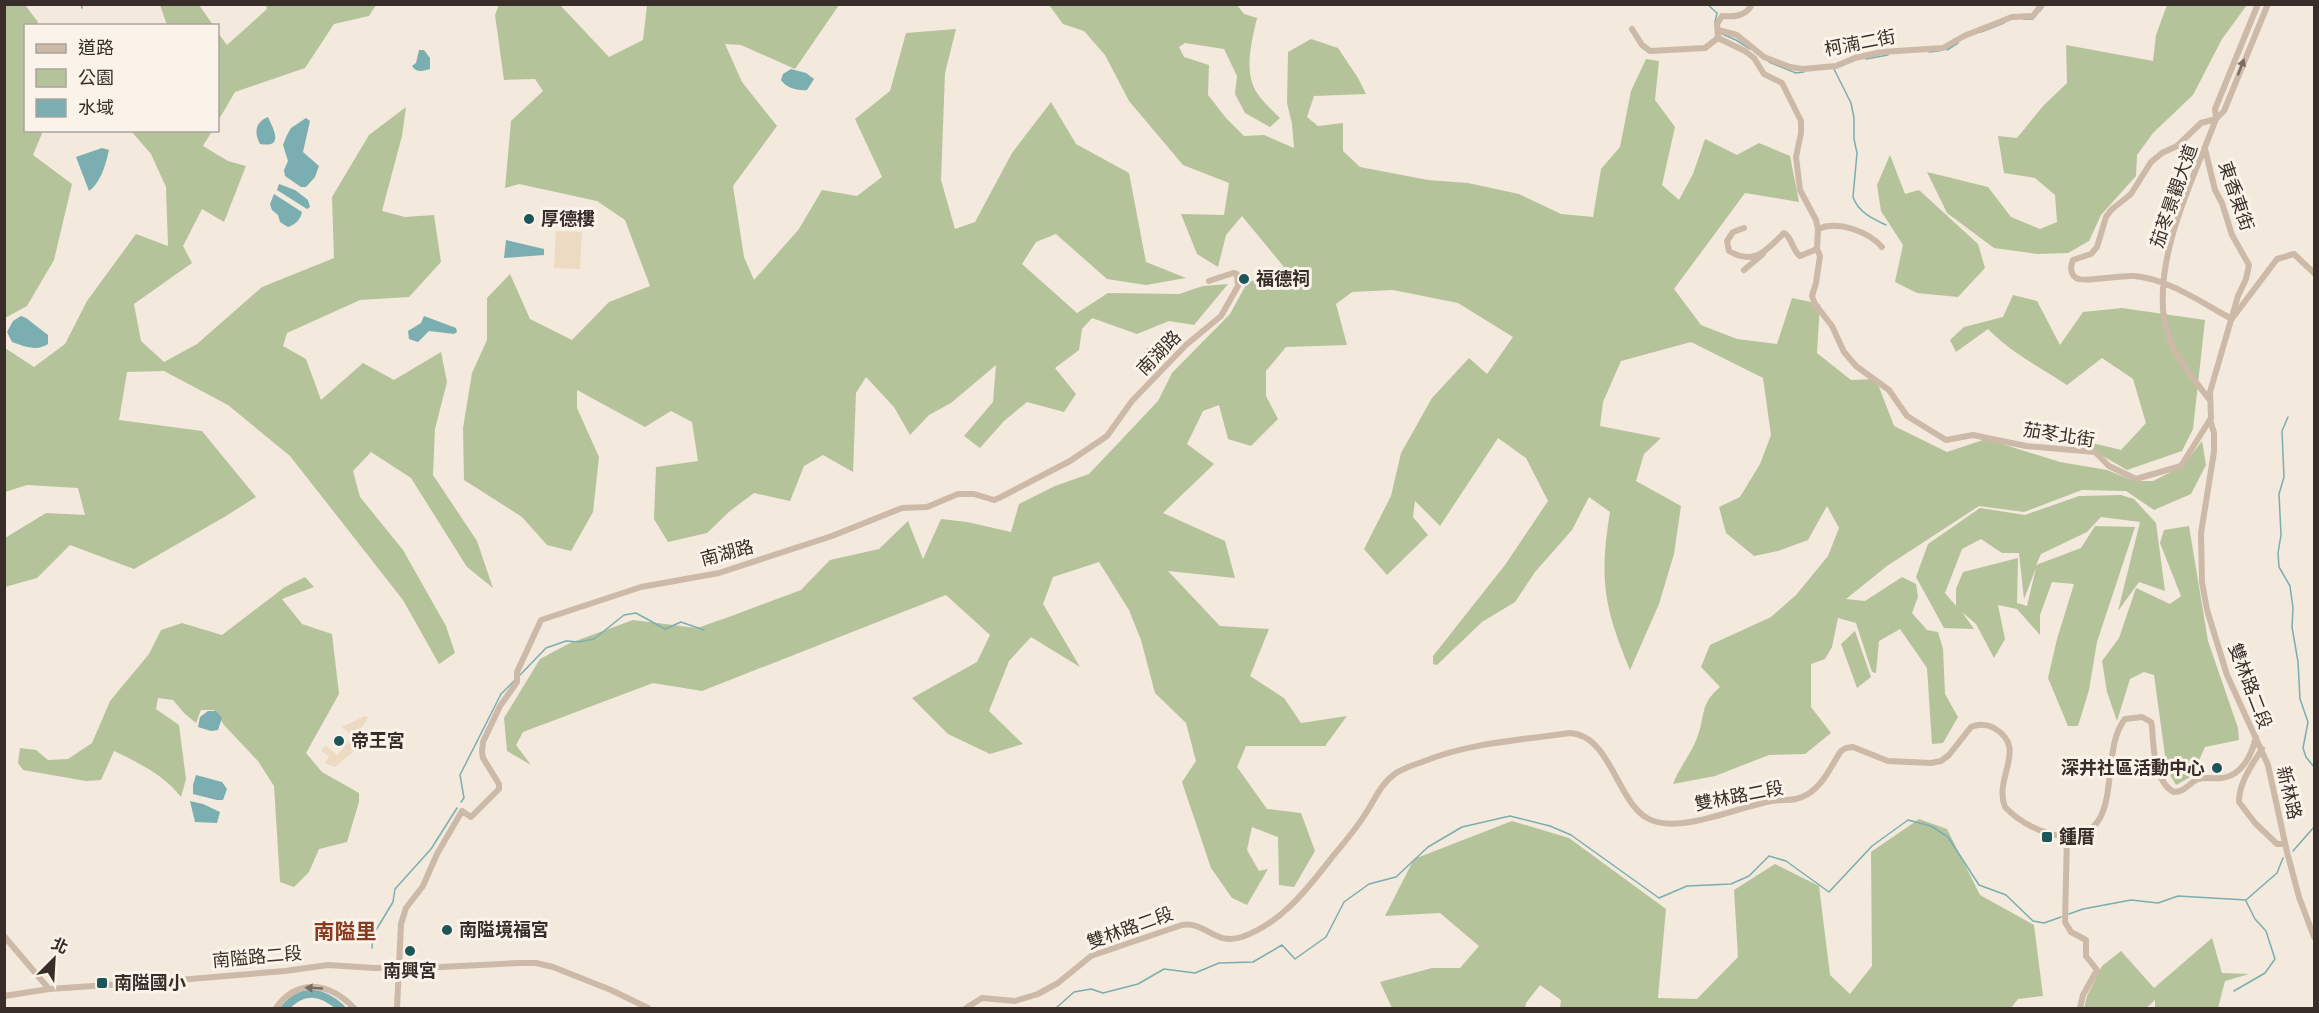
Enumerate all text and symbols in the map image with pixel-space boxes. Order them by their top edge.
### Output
street label: 柯湳二街 [1822,23,1898,63]
legend [24,24,219,132]
text: 道路 [78,35,114,61]
one-way arrow [2237,58,2246,76]
text: 公園 [78,65,114,91]
text: 水域 [78,95,114,121]
street label: 茄苳景觀大道 [2144,141,2204,251]
street label: 東香東街 [2212,158,2260,234]
place label: 厚德樓 [541,206,595,232]
marker: 厚德樓 [522,212,536,226]
place label: 福德祠 [1256,266,1310,292]
marker: 福德祠 [1237,272,1251,286]
street label: 南湖路 [1131,325,1187,381]
street label: 茄苳北街 [2021,417,2097,453]
street label: 南湖路 [698,533,756,573]
street label: 雙林路二段 [2222,639,2278,733]
place label: 帝王宮 [351,728,405,754]
marker: 帝王宮 [332,734,346,748]
place label: 深井社區活動中心 [2061,755,2205,781]
marker: 深井社區活動中心 [2210,761,2224,775]
street label: 新林路 [2270,764,2308,822]
street label: 雙林路二段 [1692,775,1786,817]
place label: 鍾厝 [2059,824,2095,850]
marker: 鍾厝 [2040,830,2054,844]
street label: 雙林路二段 [1083,900,1177,956]
district label: 南隘里 [314,917,377,947]
place label: 南隘境福宮 [459,917,549,943]
marker: 南隘境福宮 [440,923,454,937]
north arrow [24,929,84,989]
text: 北 [48,932,72,960]
street label: 南隘路二段 [211,940,303,974]
marker: 南興宮 [403,944,417,958]
place label: 南興宮 [383,958,437,984]
place label: 南隘國小 [114,970,186,996]
marker: 南隘國小 [95,976,109,990]
one-way arrow [305,983,324,992]

